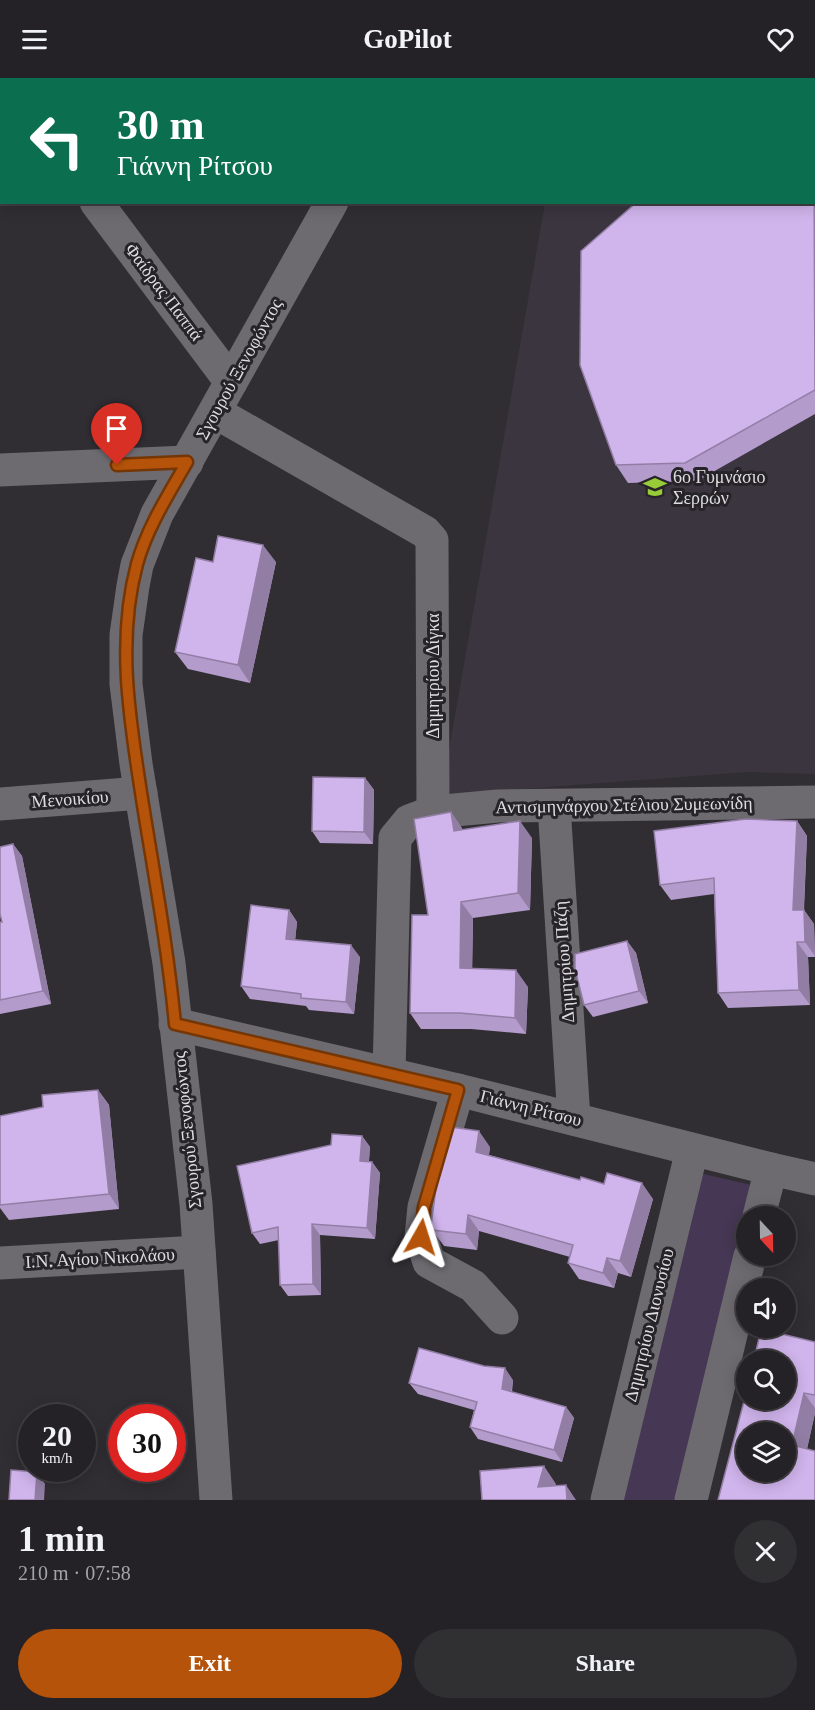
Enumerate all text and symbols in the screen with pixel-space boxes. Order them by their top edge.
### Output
icon: menu [18,23,51,56]
icon: heart [764,23,797,56]
text: GoPilot [363,24,452,54]
icon: left [18,102,96,180]
text: 30 m [117,102,205,148]
text: Γιάννη Ρίτσου [117,151,273,181]
street label: Φαίδρας Παππά [121,240,207,345]
street label: Σγουρού Ξενοφώντος [192,295,286,443]
pin [91,403,142,465]
icon: arrive [100,412,133,445]
place label: 6ο Γυμνάσιο Σερρών [673,467,766,508]
school or university icon: 6ο Γυμνάσιο Σερρών [642,474,668,500]
street label: Δημητρίου Δίγκα [423,613,443,739]
street label: Μενοικίου [31,786,109,812]
street label: Αντισμηνάρχου Στέλιου Συμεωνίδη [495,793,753,817]
street label: Δημητρίου Πάζη [550,900,578,1024]
street label: Σγουρού Ξενοφώντος [169,1051,205,1209]
street label: Γιάννη Ρίτσου [478,1086,584,1130]
position arrow [389,1205,453,1269]
north arrow [736,1206,796,1266]
map controls [736,1206,796,1482]
street label: Ι.Ν. Αγίου Νικολάου [25,1244,176,1272]
street label: Δημητρίου Διονυσίου [620,1246,678,1404]
button: sound [736,1278,796,1338]
button: search [736,1350,796,1410]
speed limit sign: 30 [108,1404,186,1482]
text: 20 [42,1419,72,1452]
button: layers [736,1422,796,1482]
text: km/h [42,1450,72,1466]
text: 1 min [18,1519,105,1559]
button: close [734,1520,797,1583]
text: 210 m · 07:58 [18,1562,131,1584]
button: Exit [18,1629,402,1698]
button: Share [414,1629,797,1698]

